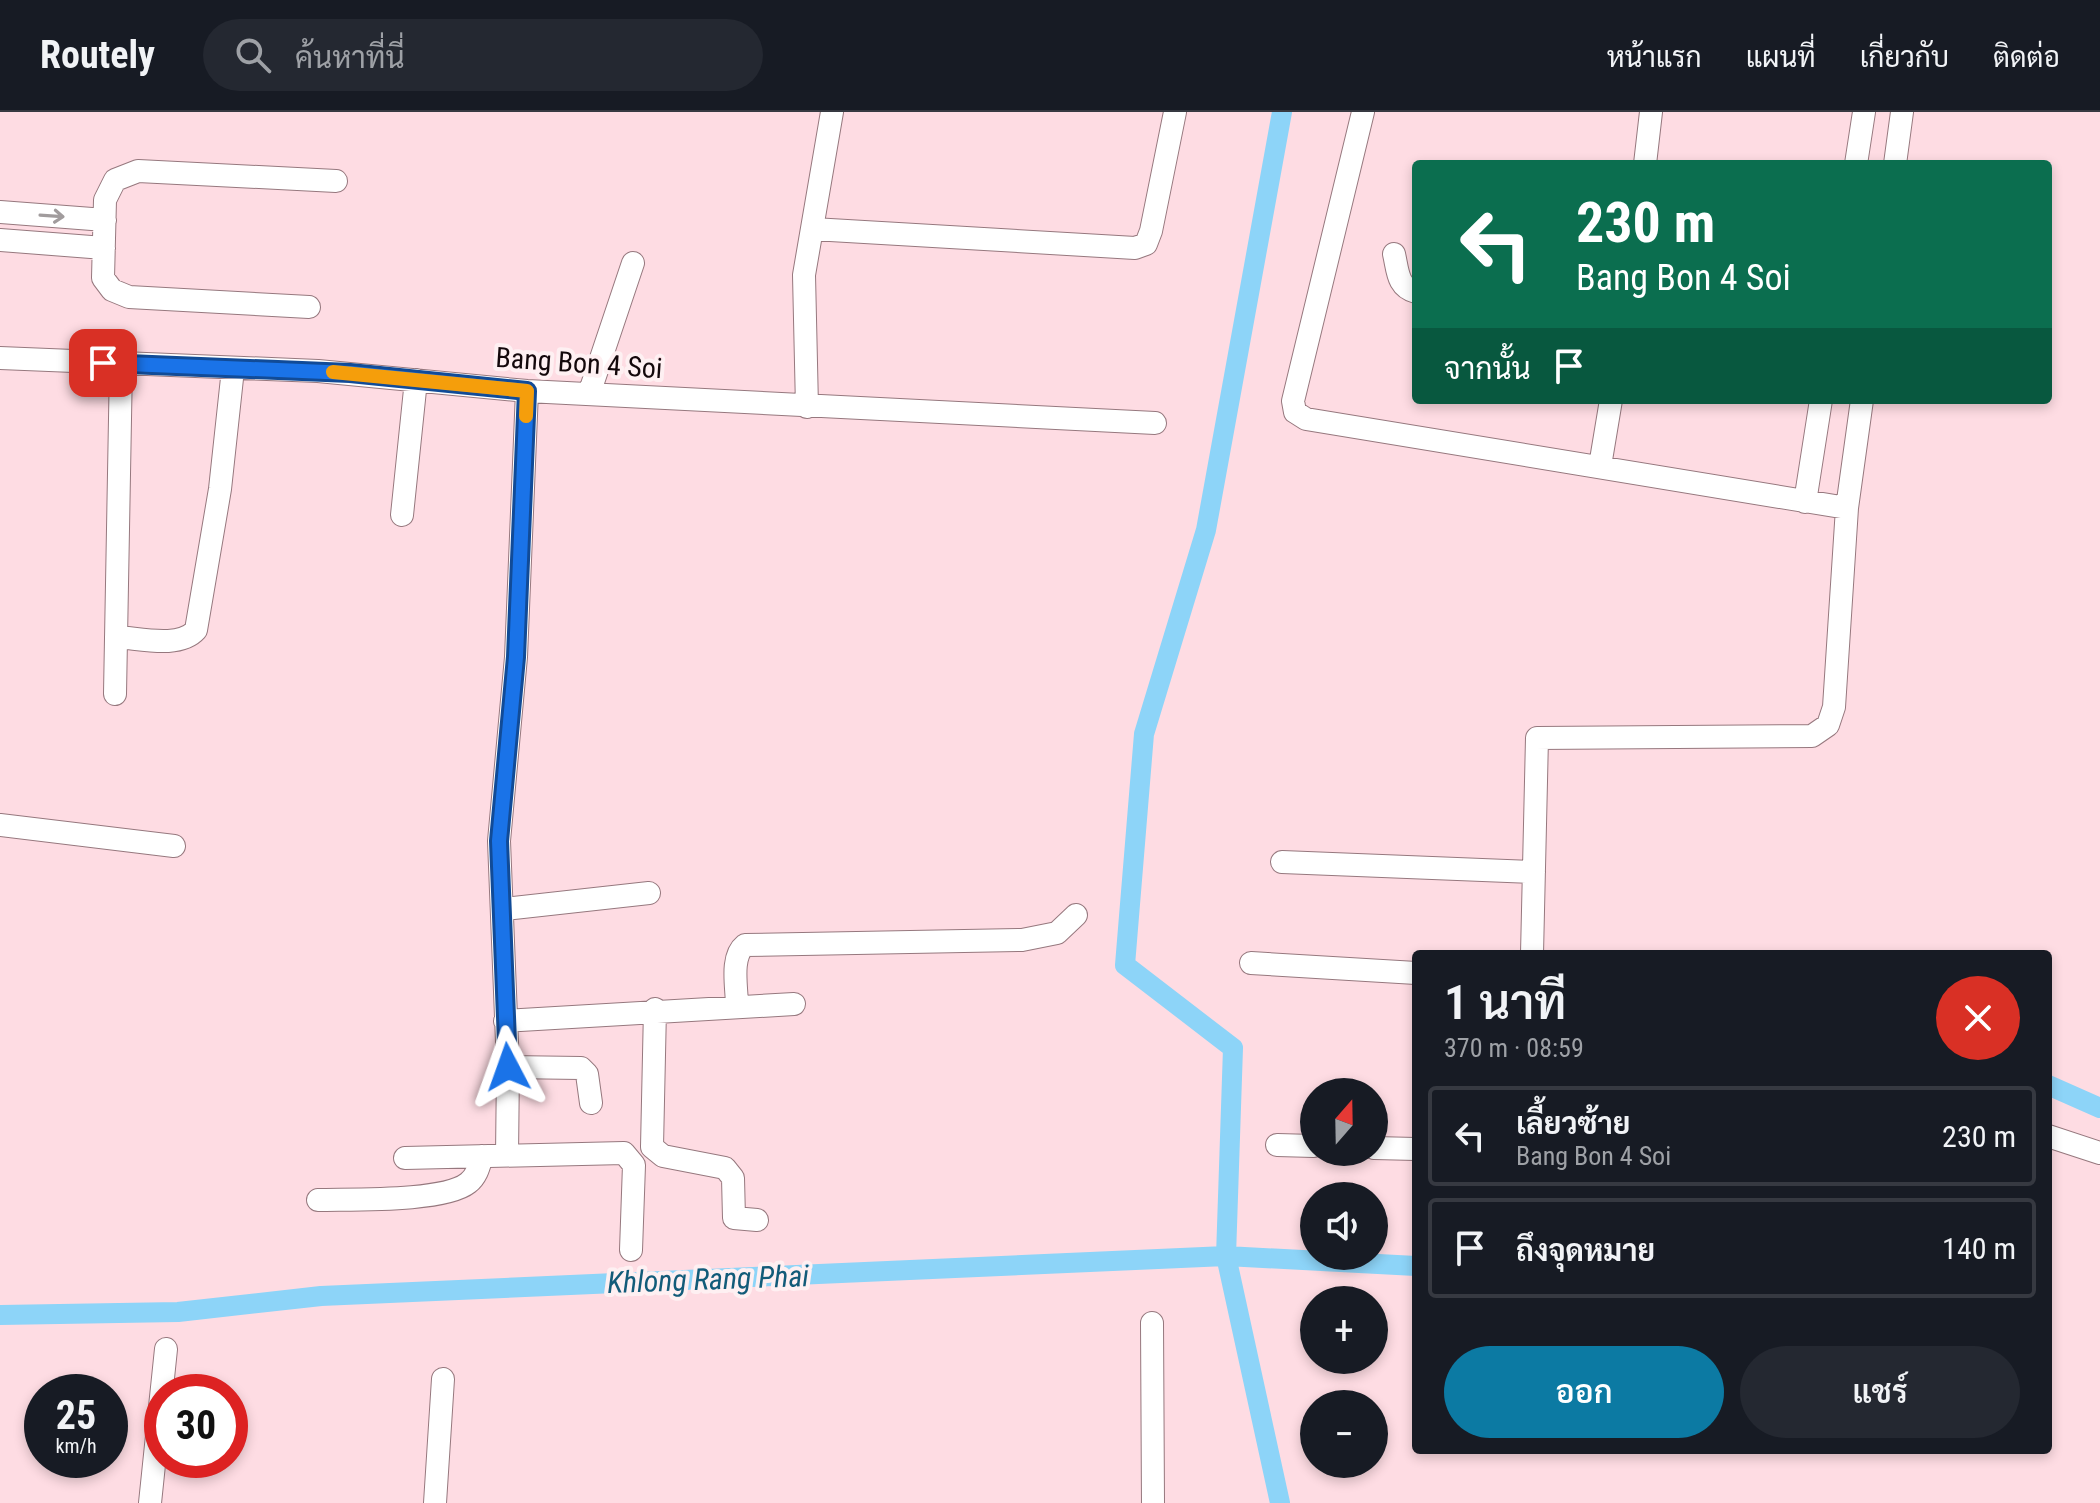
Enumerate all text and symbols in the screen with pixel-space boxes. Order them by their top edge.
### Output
search box [203,19,763,91]
text: Routely [40,33,155,77]
icon: search [231,33,275,77]
text: ค้นหาที่นี่ [295,40,405,75]
text: หน้าแรก [1607,41,1702,74]
text: แผนที่ [1746,41,1816,74]
text: เกี่ยวกับ [1860,41,1949,74]
text: ติดต่อ [1993,41,2060,74]
text: 230 m [1576,190,1715,256]
icon: left [1444,192,1548,296]
one-way arrow [38,209,65,224]
text: Bang Bon 4 Soi [1576,257,1791,299]
pin [69,329,137,397]
icon: arrive [81,341,125,385]
street label: Bang Bon 4 Soi [495,341,663,385]
icon: arrive [1547,344,1591,388]
text: จากนั้น [1444,351,1531,386]
text: 1 นาที [1444,974,1567,1031]
button: close [1936,976,2020,1060]
position arrow [466,1025,550,1109]
text: 370 m · 08:59 [1444,1033,1584,1063]
north arrow [1300,1078,1388,1166]
map controls [1300,1078,1388,1478]
text: เลี้ยวซ้าย [1516,1106,1630,1141]
icon: left [1448,1114,1492,1158]
text: 230 m [1942,1119,2016,1154]
text: Bang Bon 4 Soi [1516,1141,1671,1171]
button: sound [1300,1182,1388,1270]
icon: arrive [1448,1226,1492,1270]
text: 140 m [1942,1231,2016,1266]
text: ถึงจุดหมาย [1516,1233,1655,1268]
water label: Khlong Rang Phai [606,1258,810,1300]
button: + [1300,1286,1388,1374]
button: ออก [1444,1346,1724,1438]
button: แชร์ [1740,1346,2020,1438]
speed limit sign: 30 [144,1374,248,1478]
button: − [1300,1390,1388,1478]
text: 25 [56,1392,96,1439]
text: km/h [55,1434,97,1458]

